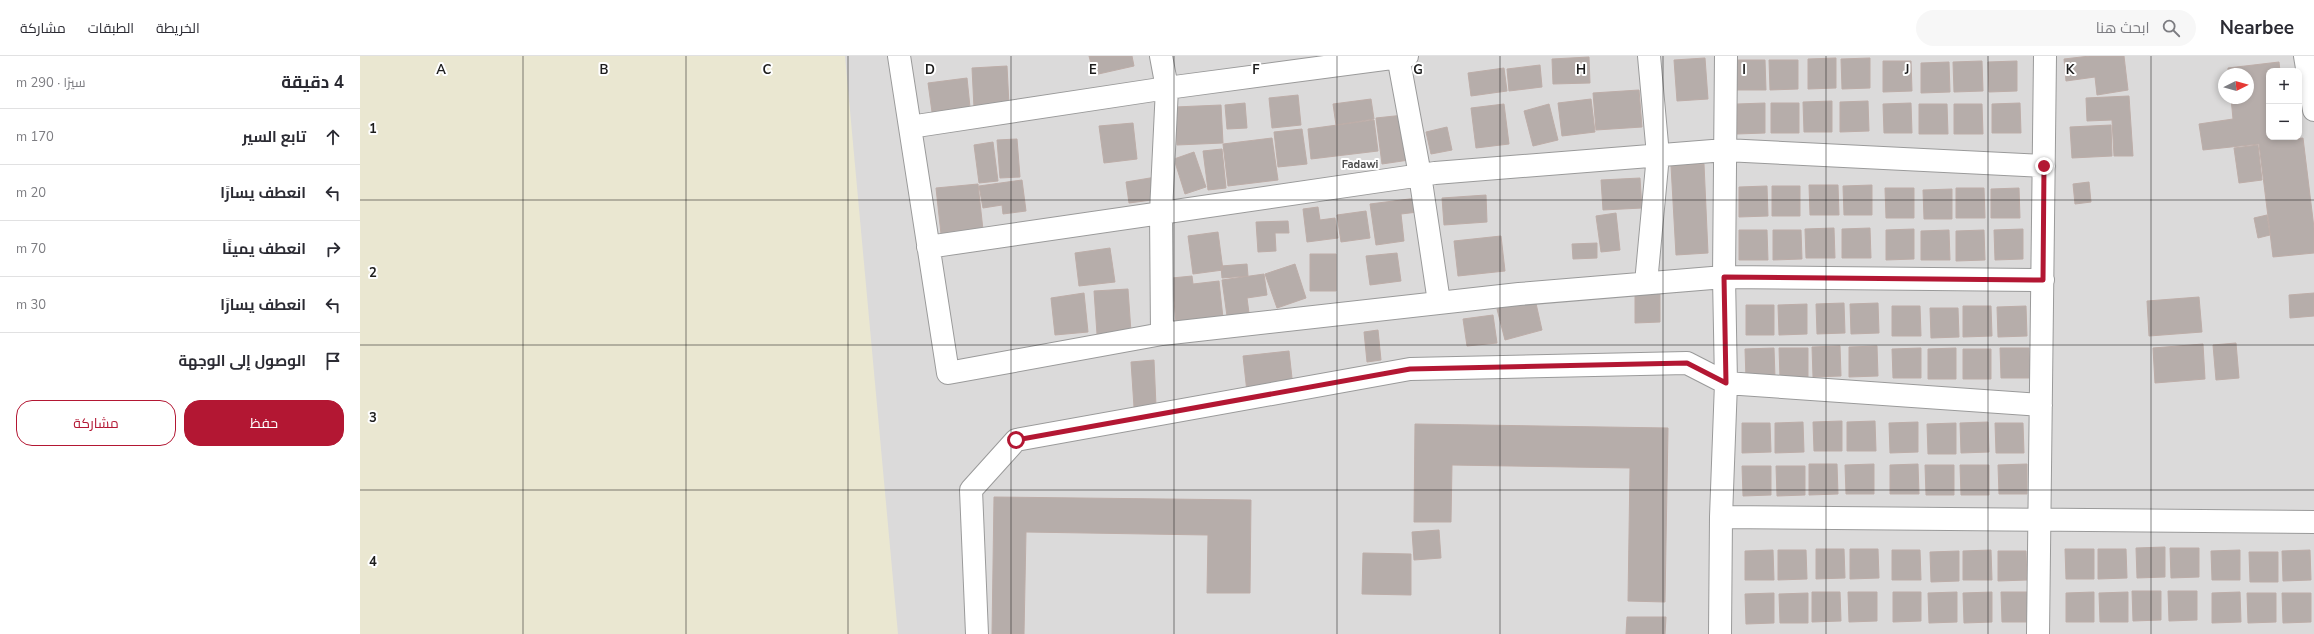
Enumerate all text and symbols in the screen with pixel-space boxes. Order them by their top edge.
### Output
search box [1916,10,2196,46]
text: Nearbee [2220,15,2294,41]
icon: search [2160,17,2182,39]
text: ابحث هنا [2096,18,2150,38]
text: مشاركة [20,19,66,38]
text: الطبقات [88,19,134,38]
text: الخريطة [156,19,200,38]
text: A [436,61,446,79]
text: B [600,61,609,79]
text: C [763,61,772,79]
text: D [925,61,935,79]
text: E [1089,61,1097,79]
text: F [1252,61,1260,79]
text: G [1413,61,1423,79]
text: H [1576,61,1586,79]
text: I [1742,61,1746,79]
text: J [1904,61,1909,79]
text: K [2066,61,2075,79]
north arrow [2218,68,2254,104]
map controls [2266,68,2302,140]
button: + [2266,68,2302,104]
text: 4 دقيقة [281,71,344,94]
text: سيرًا · 290 m [16,74,86,92]
button: − [2266,104,2302,140]
text: 1 [369,120,377,138]
icon: ahead [322,126,344,148]
text: تابع السير [242,127,306,147]
text: 170 m [16,128,54,146]
district label: Fadawi [1342,157,1379,172]
route end [2035,157,2053,175]
icon: left [322,182,344,204]
text: انعطف يسارًا [220,183,306,203]
text: 20 m [16,184,46,202]
icon: right [322,238,344,260]
text: انعطف يمينًا [222,239,306,259]
text: 70 m [16,240,46,258]
text: 2 [369,264,377,282]
icon: left [322,294,344,316]
text: انعطف يسارًا [220,295,306,315]
text: 30 m [16,296,46,314]
icon: arrive [322,350,344,372]
text: الوصول إلى الوجهة [178,351,306,371]
button: مشاركة [16,400,176,446]
button: حفظ [184,400,344,446]
text: 3 [369,409,377,427]
route start [1007,431,1025,449]
text: 4 [369,553,377,571]

